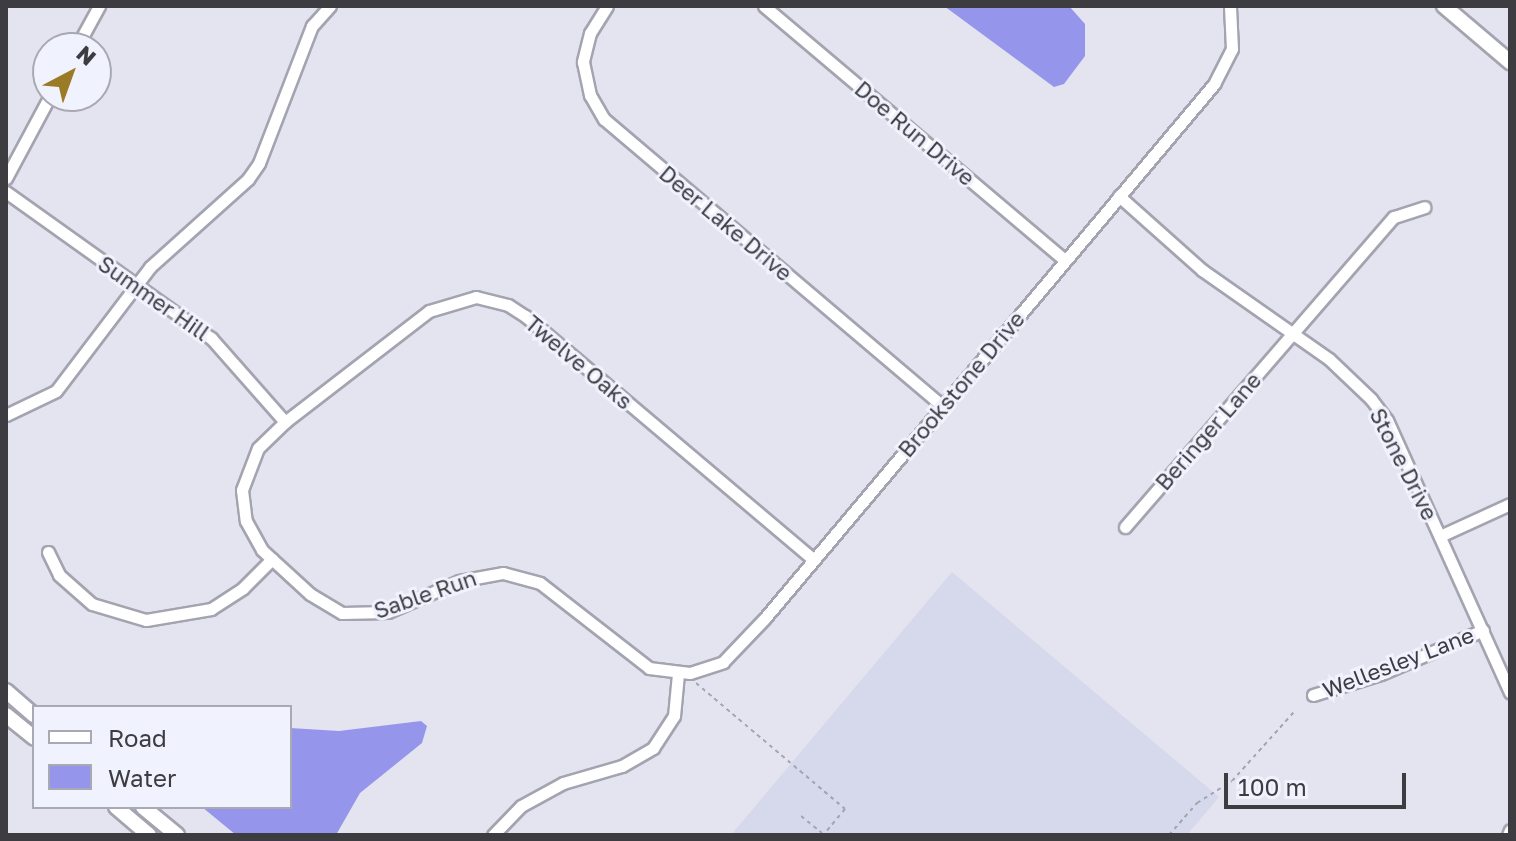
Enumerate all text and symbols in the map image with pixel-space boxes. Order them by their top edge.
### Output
north arrow [32,32,112,112]
text: N [72,39,102,71]
street label: Doe Run Drive [850,75,980,191]
street label: Deer Lake Drive [654,160,798,286]
street label: Summer Hill [93,250,215,346]
street label: Brookstone Drive [892,306,1030,462]
street label: Twelve Oaks [520,310,638,414]
street label: Beringer Lane [1150,367,1266,495]
street label: Stone Drive [1365,404,1443,524]
street label: Sable Run [370,564,480,624]
street label: Wellesley Lane [1319,621,1477,703]
legend [32,705,292,809]
text: Road [108,723,167,752]
scale bar [1228,757,1410,807]
text: Water [108,763,176,792]
text: 100 m [1238,772,1307,801]

